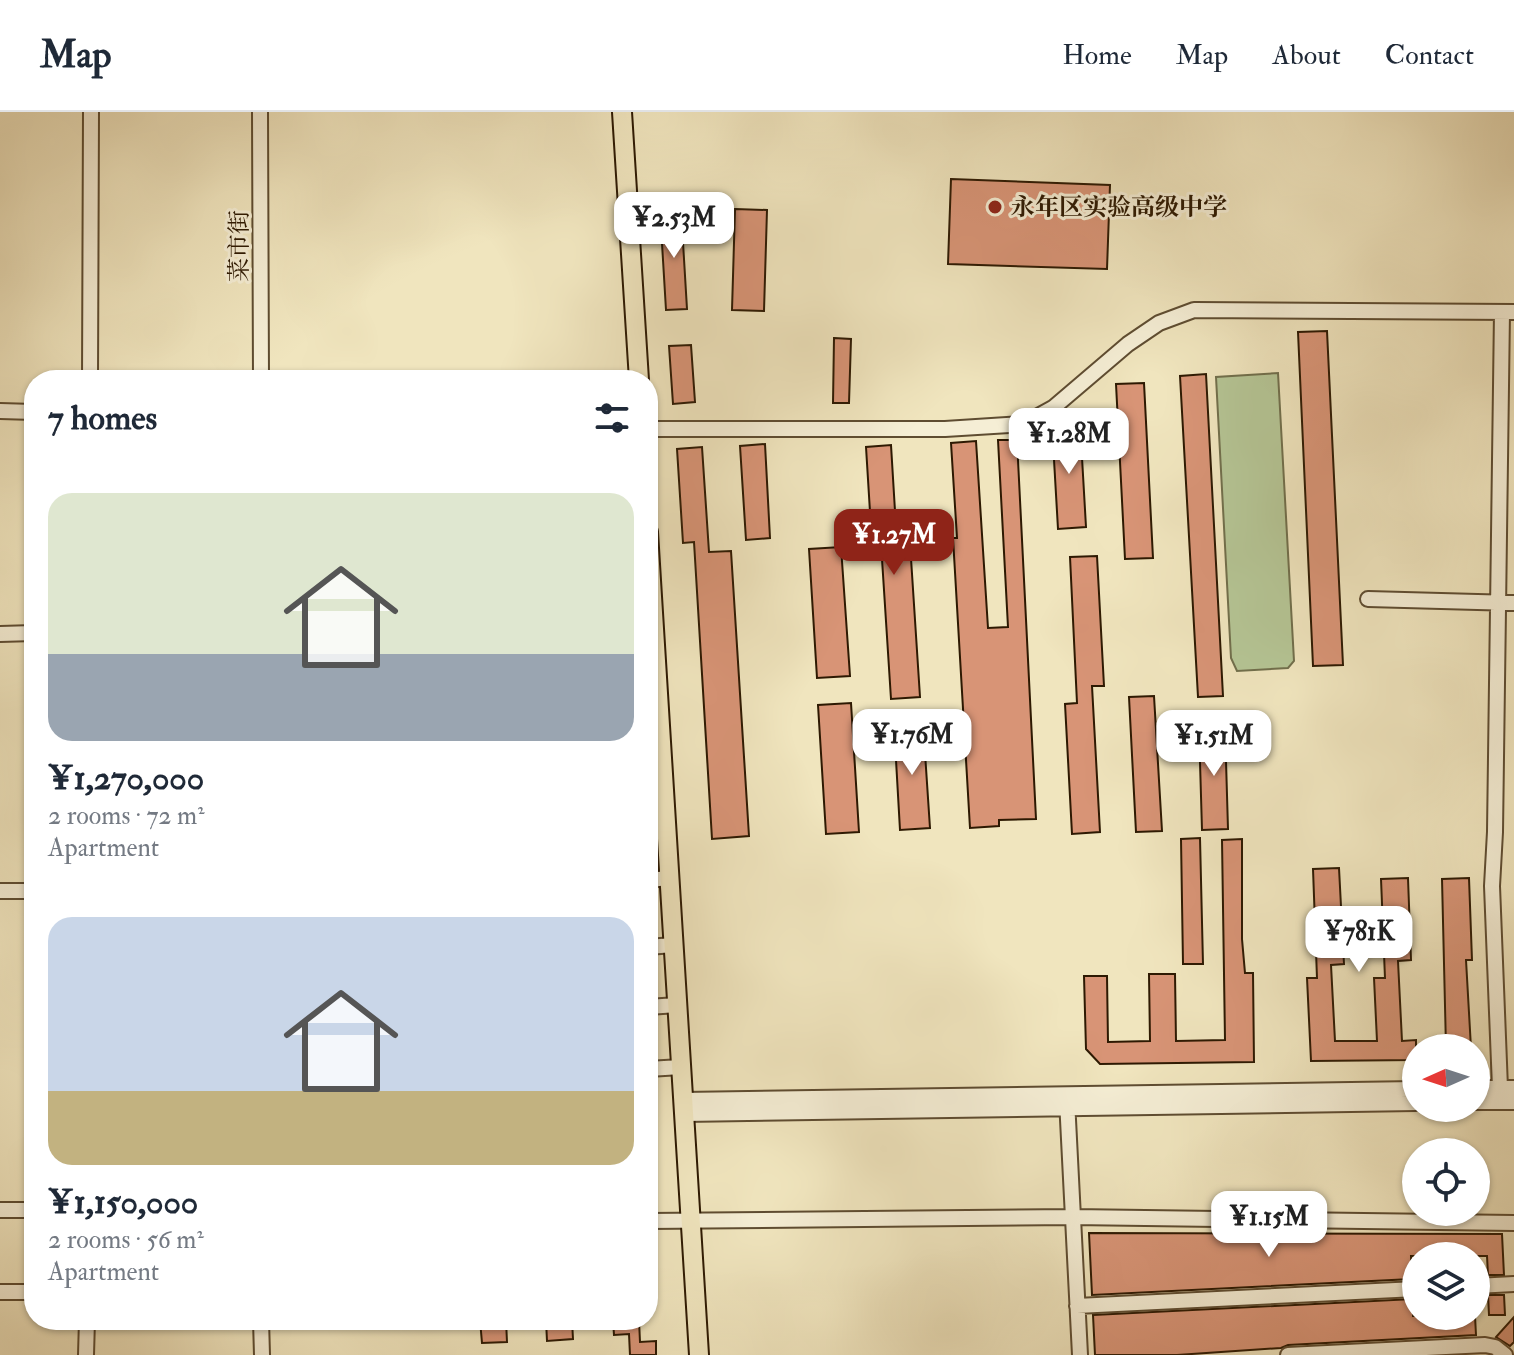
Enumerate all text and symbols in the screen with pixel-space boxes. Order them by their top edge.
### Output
text: Map [40,31,111,79]
text: Home [1062,38,1132,73]
text: Map [1176,38,1228,73]
text: About [1272,38,1341,73]
text: Contact [1385,38,1474,73]
pin: ¥2.53M [609,192,739,260]
place label: 永年区实验高级中学 [1011,192,1227,223]
marker: 永年区实验高级中学 [986,198,1004,216]
text: ¥2.53M [632,202,716,234]
street label: 菜市街 [224,210,255,282]
icon: filters [590,396,634,440]
text: 7 homes [48,397,157,440]
pin: ¥1.28M [1004,408,1134,476]
text: ¥1.28M [1027,418,1111,450]
pin: ¥1.27M [829,509,959,577]
text: ¥1.27M [852,519,936,551]
icon: home [269,545,413,689]
pin: ¥1.76M [847,709,977,777]
pin: ¥1.51M [1149,710,1279,778]
text: ¥1.76M [870,719,954,751]
text: ¥1.51M [1174,720,1254,752]
text: ¥1,270,000 [48,757,204,800]
text: 2 rooms · 72 m² [48,800,205,832]
text: Apartment [48,832,159,864]
pin: ¥781K [1303,906,1415,974]
text: ¥781K [1323,916,1395,948]
icon: home [269,969,413,1113]
north arrow [1402,1034,1490,1122]
map controls [1402,1034,1490,1330]
button: locate [1402,1138,1490,1226]
text: ¥1,150,000 [48,1181,198,1224]
pin: ¥1.15M [1204,1191,1334,1259]
text: ¥1.15M [1229,1201,1309,1233]
text: 2 rooms · 56 m² [48,1224,204,1256]
button: layers [1402,1242,1490,1330]
text: Apartment [48,1256,159,1288]

